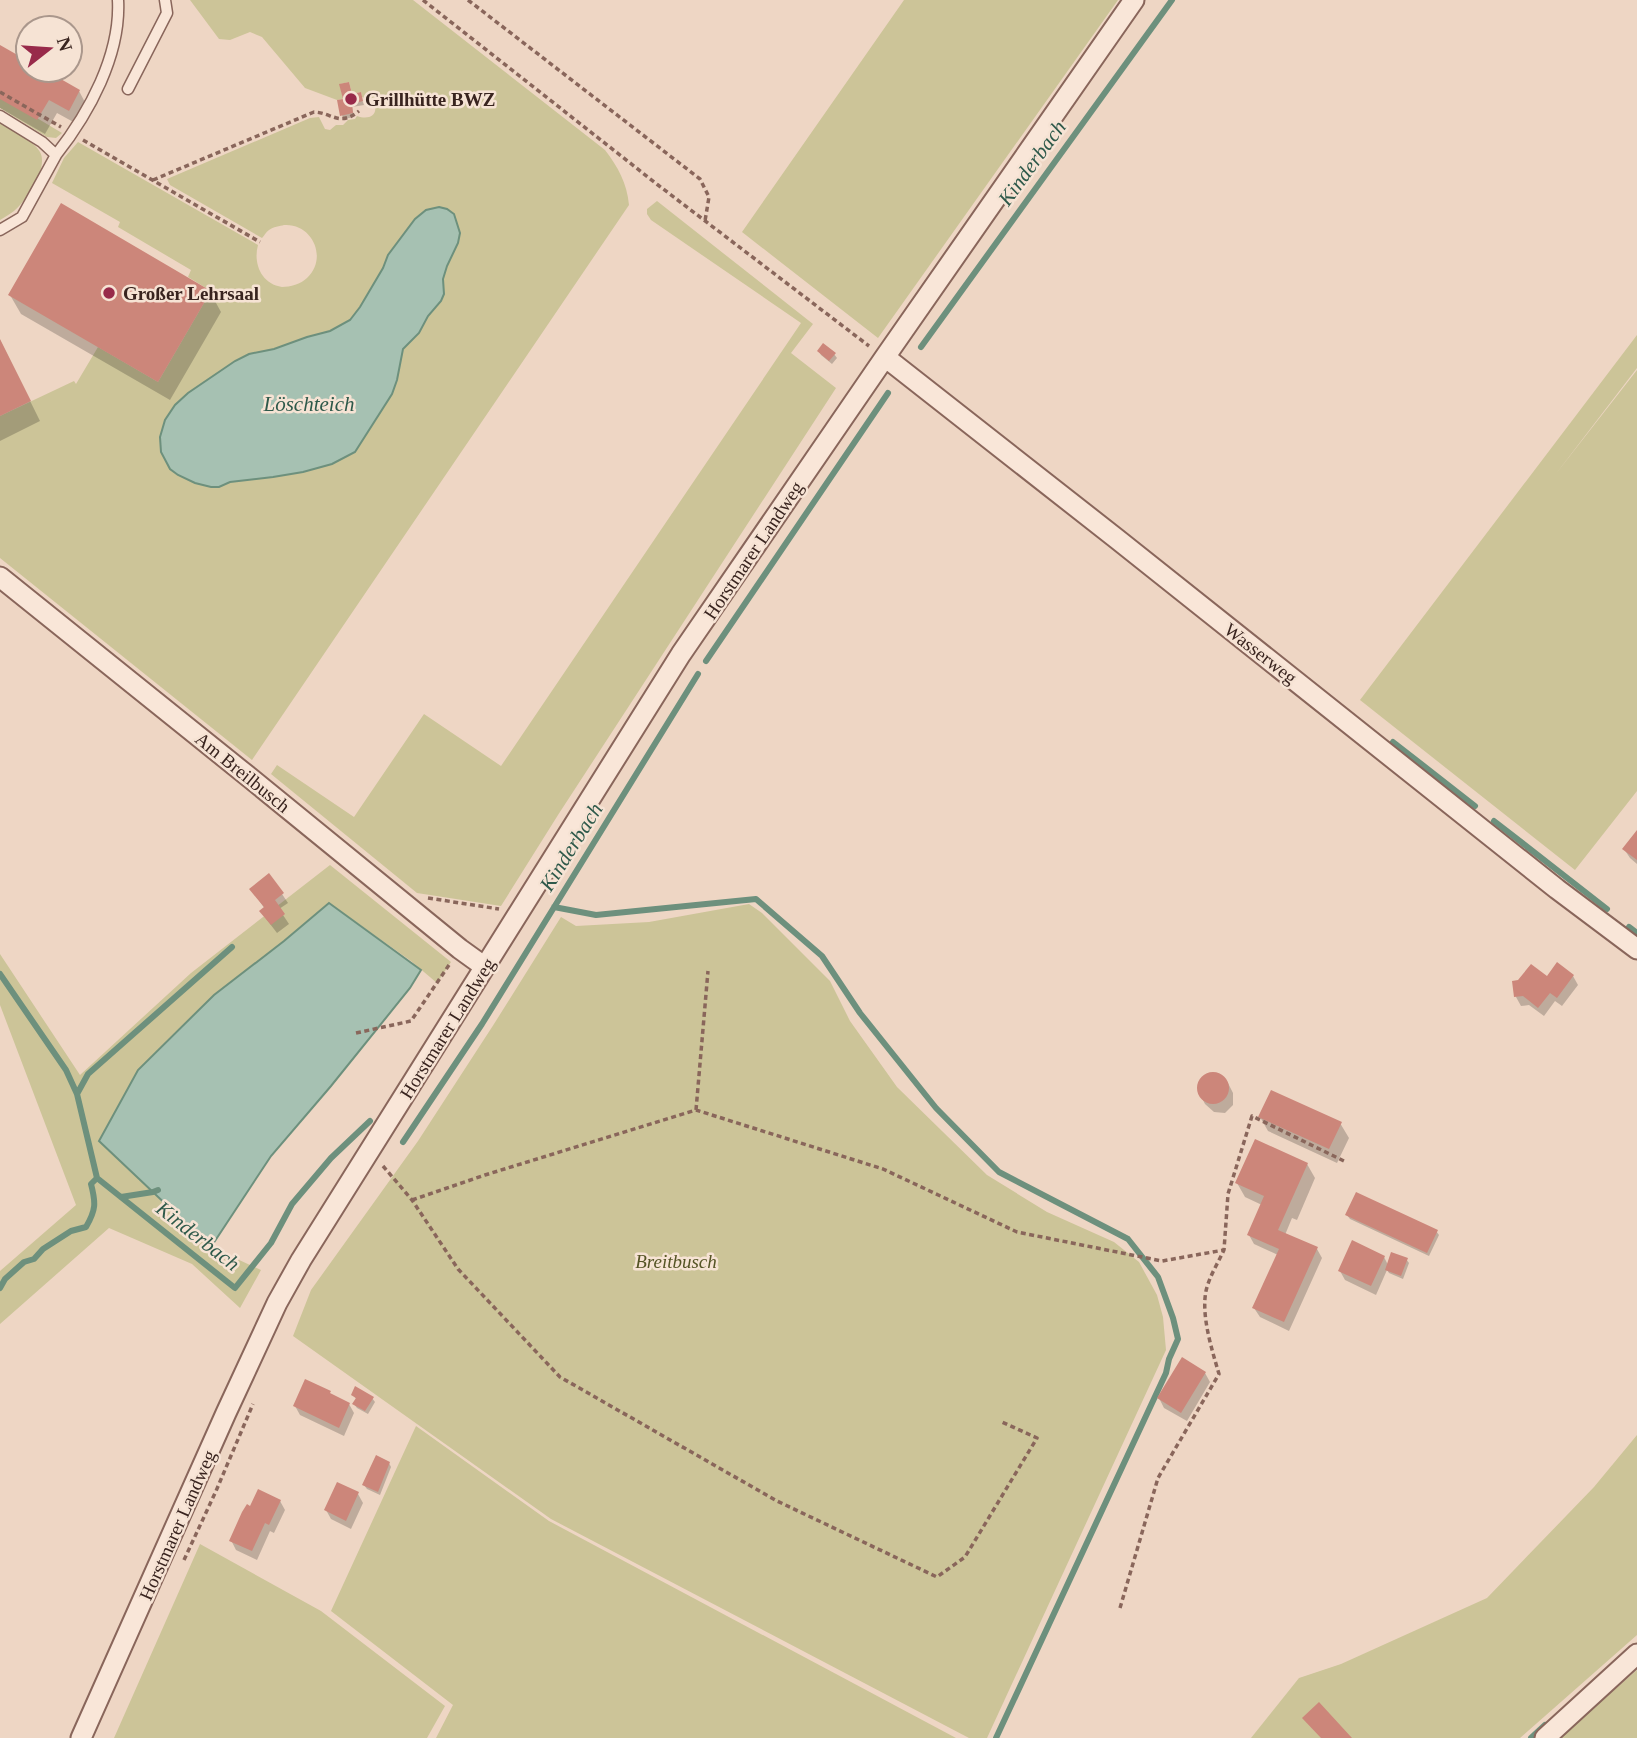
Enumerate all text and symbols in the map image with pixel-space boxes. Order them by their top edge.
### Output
north arrow [14,14,84,84]
text: N [53,35,77,54]
place label: Grillhütte BWZ [365,89,495,110]
marker: Grillhütte BWZ [343,91,359,107]
water label: Kinderbach [993,116,1071,211]
place label: Großer Lehrsaal [123,283,259,304]
marker: Großer Lehrsaal [101,285,117,301]
water label: Löschteich [263,392,354,416]
street label: Horstmarer Landweg [699,477,808,623]
street label: Wasserweg [1220,619,1301,688]
street label: Am Breilbusch [191,728,295,817]
water label: Kinderbach [534,799,607,896]
street label: Horstmarer Landweg [396,954,500,1103]
water label: Kinderbach [151,1195,244,1276]
park label: Breitbusch [635,1251,717,1272]
street label: Horstmarer Landweg [135,1446,220,1603]

